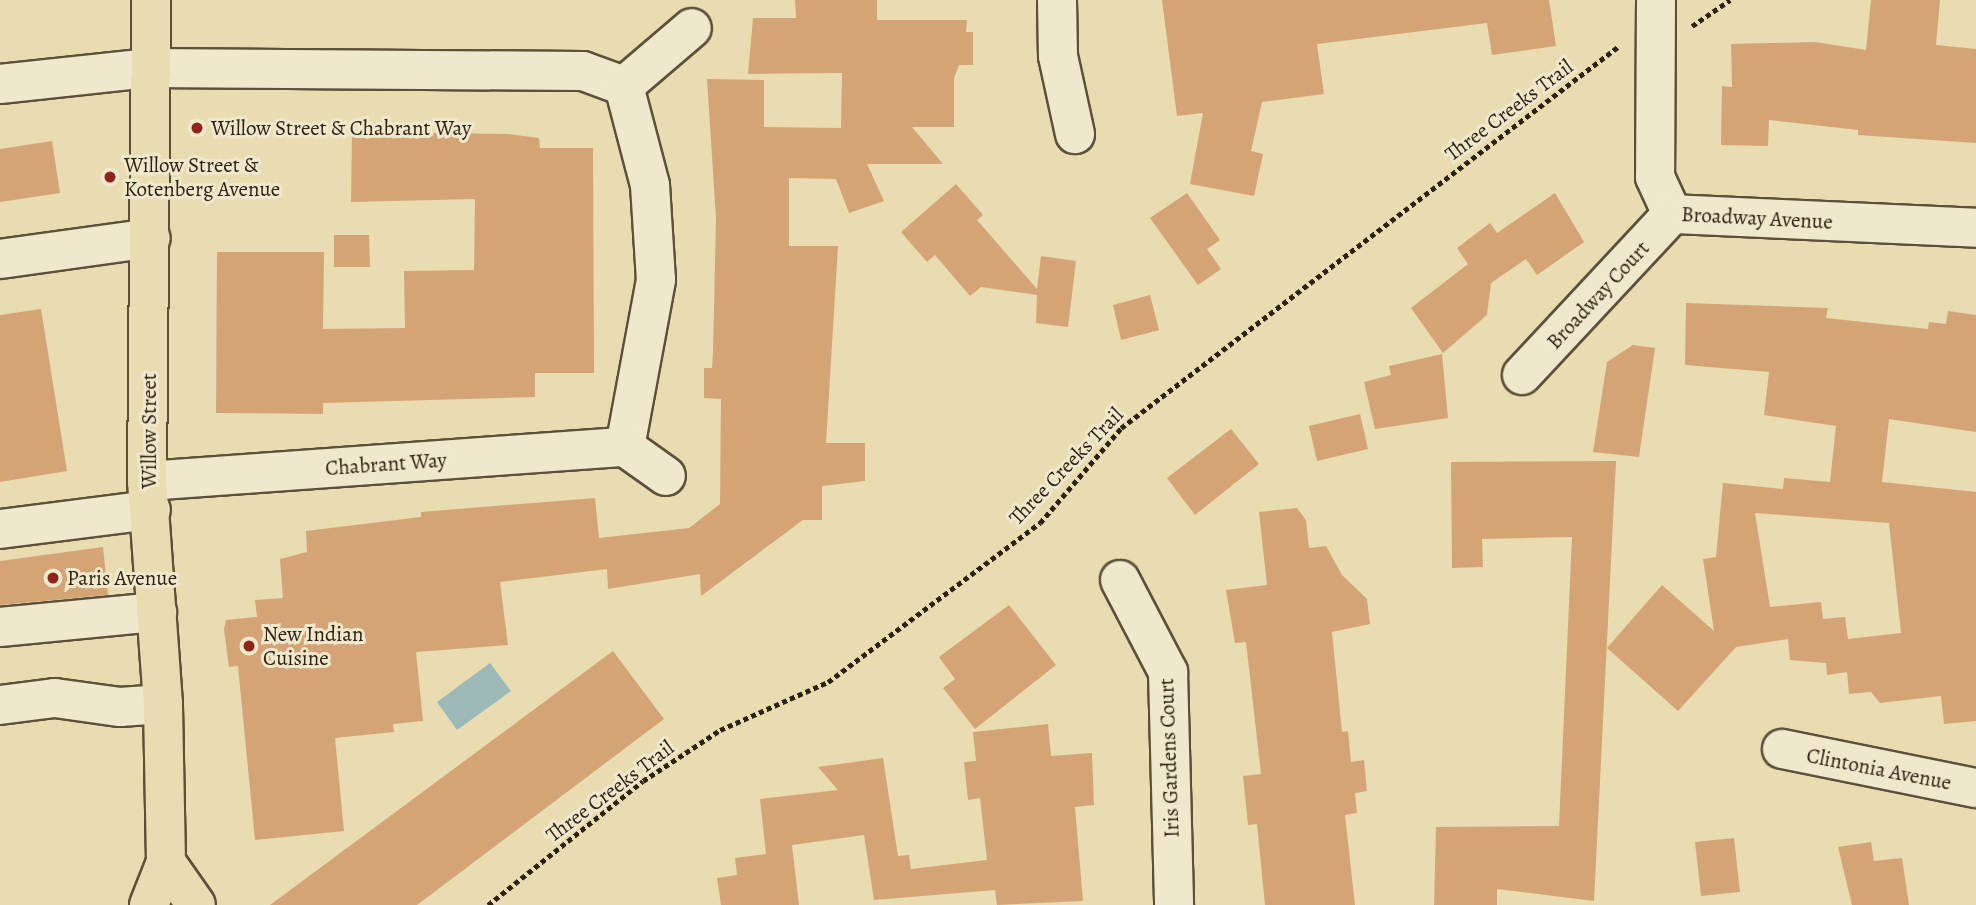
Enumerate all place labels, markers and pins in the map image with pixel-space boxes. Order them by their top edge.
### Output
place label: Willow Street & Chabrant Way [211,115,471,141]
marker: Willow Street & Chabrant Way [189,120,205,136]
place label: Willow Street & Kotenberg Avenue [124,152,280,202]
marker: Willow Street & Kotenberg Avenue [102,169,118,185]
place label: Paris Avenue [67,565,177,591]
marker: Paris Avenue [45,570,61,586]
place label: New Indian Cuisine [263,621,363,671]
marker: New Indian Cuisine [241,638,257,654]

